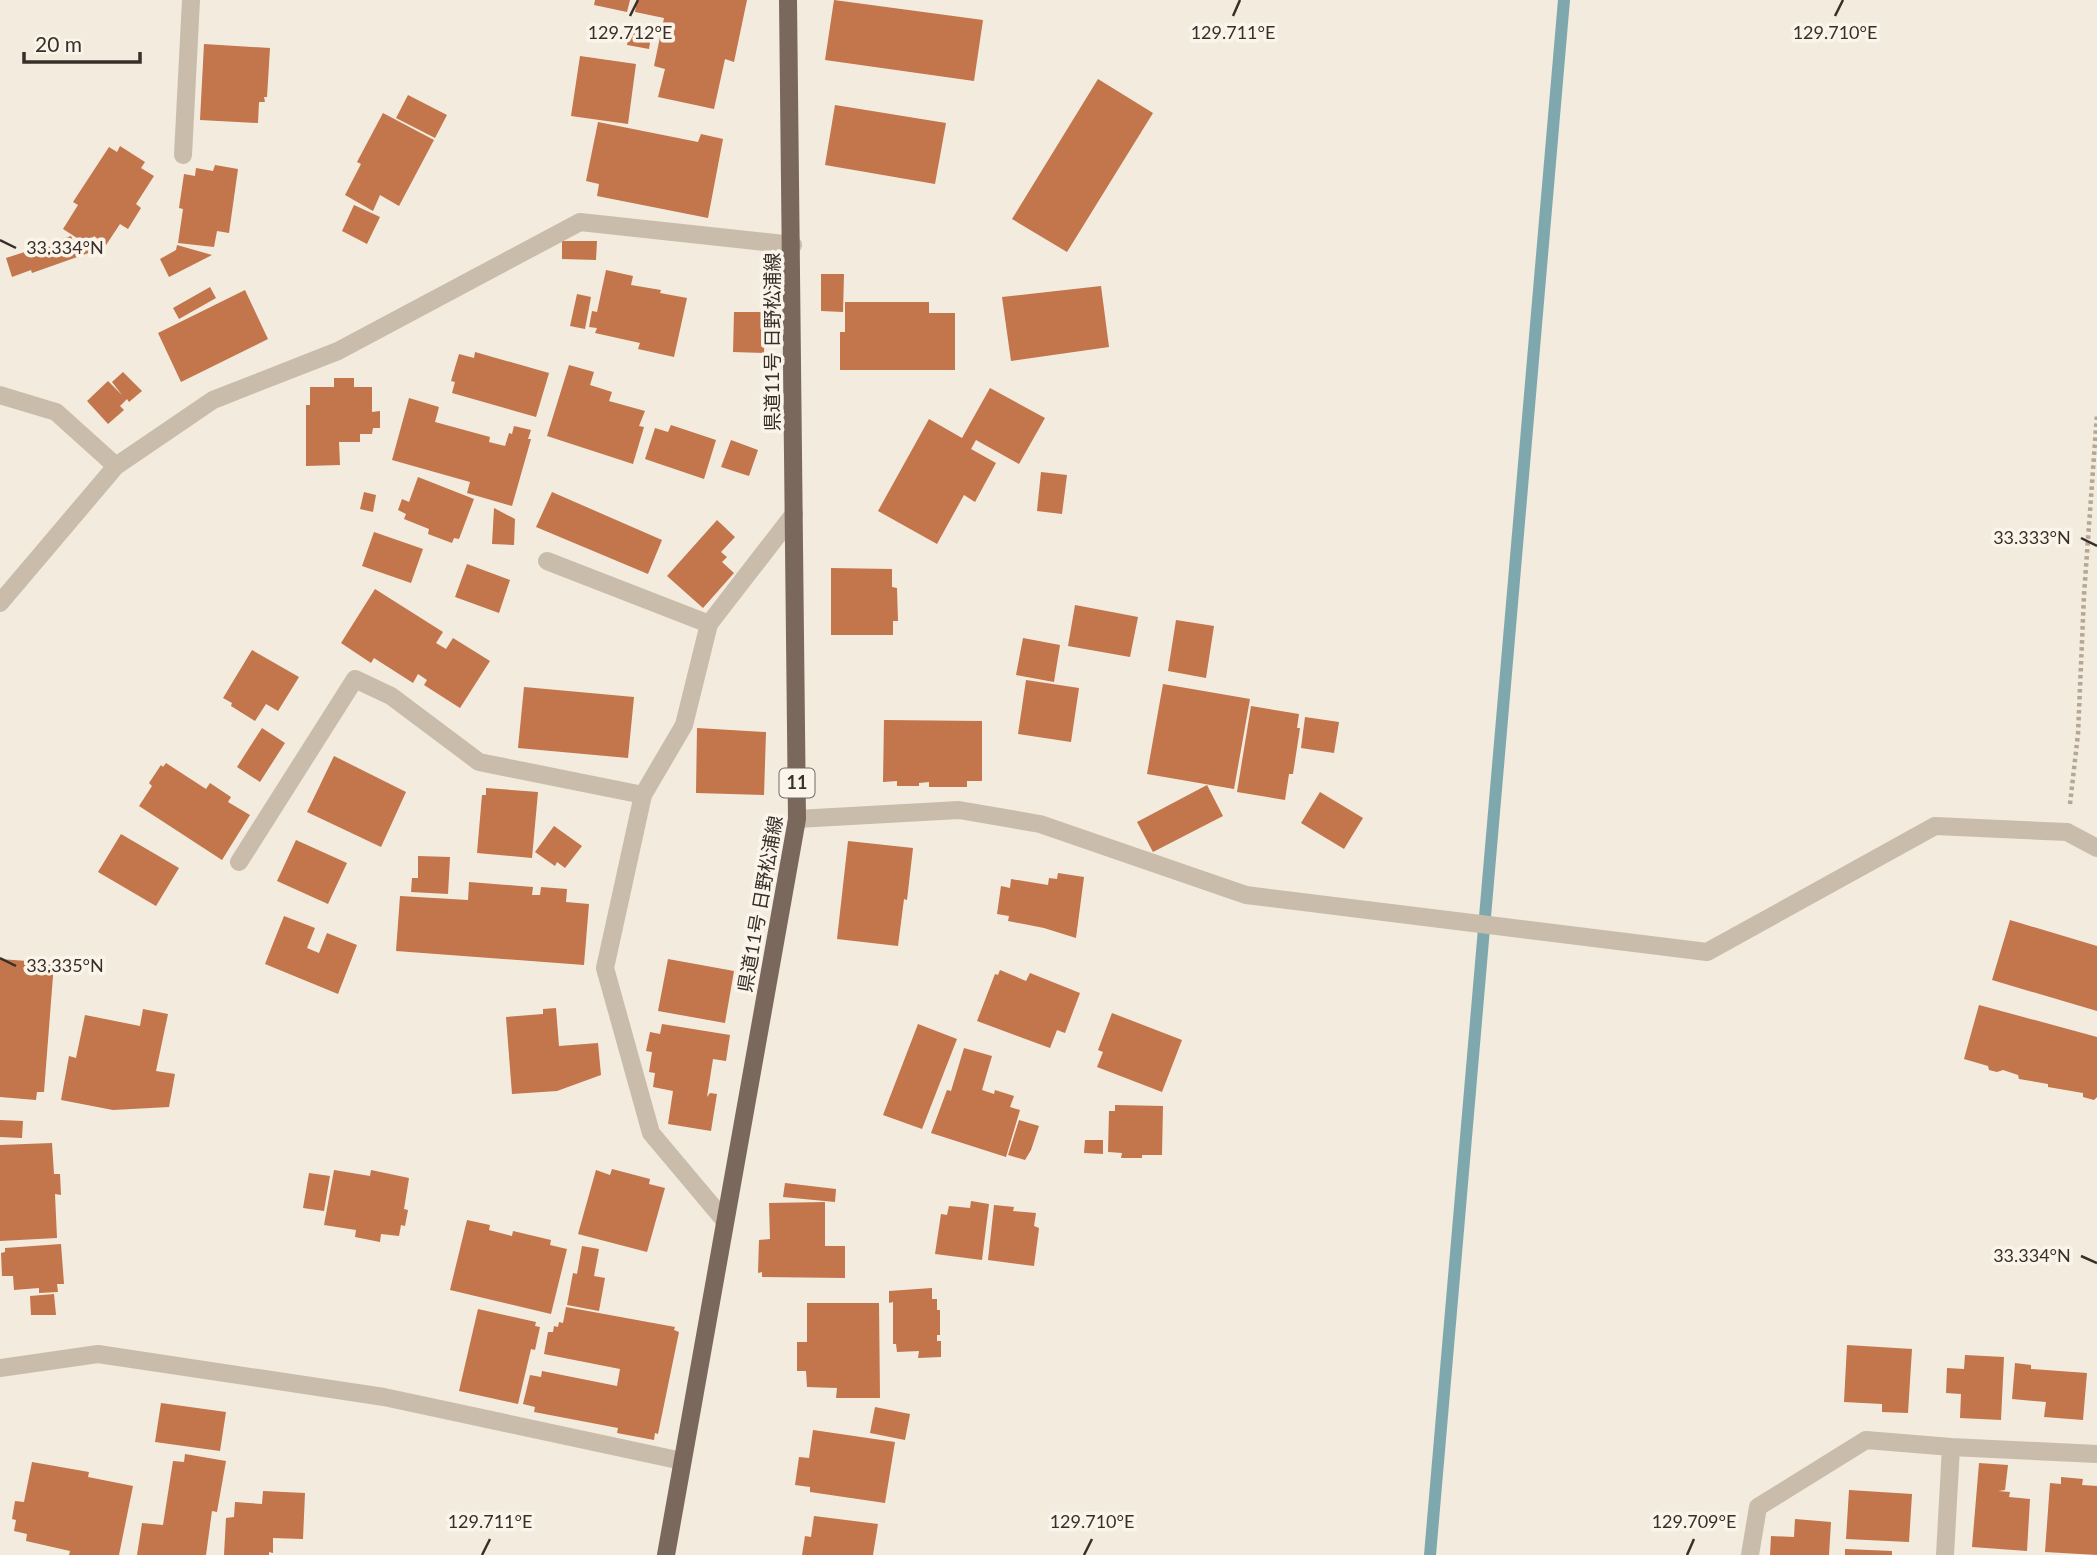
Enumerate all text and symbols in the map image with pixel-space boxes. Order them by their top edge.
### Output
scale bar [24,21,140,65]
text: 129.712°E [588,21,672,43]
text: 129.711°E [1191,21,1275,43]
text: 129.710°E [1793,21,1877,43]
text: 20 m [35,31,82,56]
text: 33.334°N [26,236,104,258]
street label: 県道11号 日野松浦線 [760,253,783,431]
text: 33.333°N [1993,526,2071,548]
road number: 11 [780,768,814,798]
street label: 県道11号 日野松浦線 [733,814,786,994]
text: 33.335°N [26,954,104,976]
text: 33.334°N [1993,1244,2071,1266]
text: 129.711°E [448,1510,532,1532]
text: 129.710°E [1050,1510,1134,1532]
text: 129.709°E [1652,1510,1736,1532]

